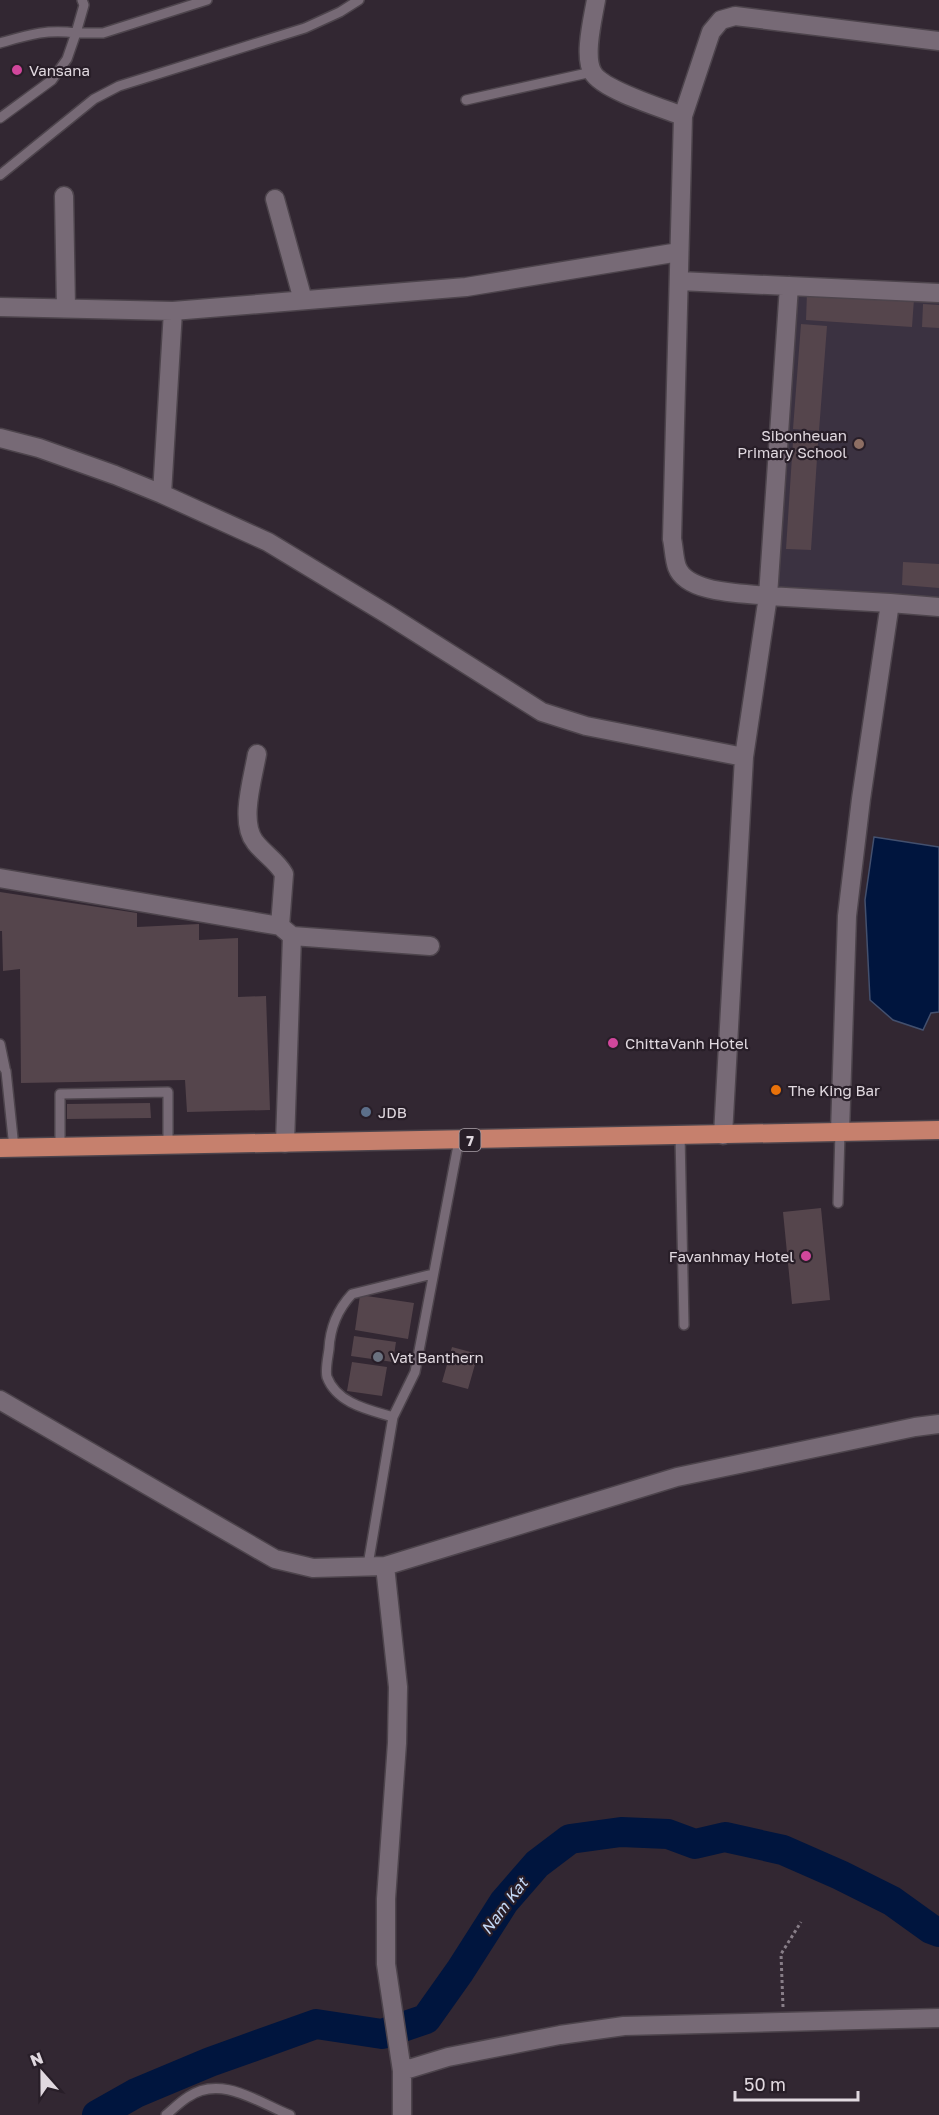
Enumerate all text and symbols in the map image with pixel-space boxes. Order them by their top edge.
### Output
place label: Vansana [29,61,90,79]
marker: Vansana [10,63,24,77]
place label: Sibonheuan Primary School [737,426,847,461]
marker: Sibonheuan Primary School [852,437,866,451]
place label: ChittaVanh Hotel [625,1034,749,1052]
marker: ChittaVanh Hotel [606,1036,620,1050]
place label: The King Bar [788,1081,880,1099]
marker: The King Bar [769,1083,783,1097]
place label: JDB [378,1103,407,1121]
marker: JDB [359,1105,373,1119]
road number: 7 [460,1129,480,1151]
place label: Favanhmay Hotel [669,1247,794,1265]
marker: Favanhmay Hotel [799,1249,813,1263]
place label: Vat Banthern [390,1348,484,1366]
marker: Vat Banthern [371,1350,385,1364]
water label: Nam Kat [476,1873,533,1938]
north arrow [12,2043,72,2103]
text: N [27,2047,46,2071]
scale bar [735,2064,858,2102]
text: 50 m [744,2073,786,2095]

